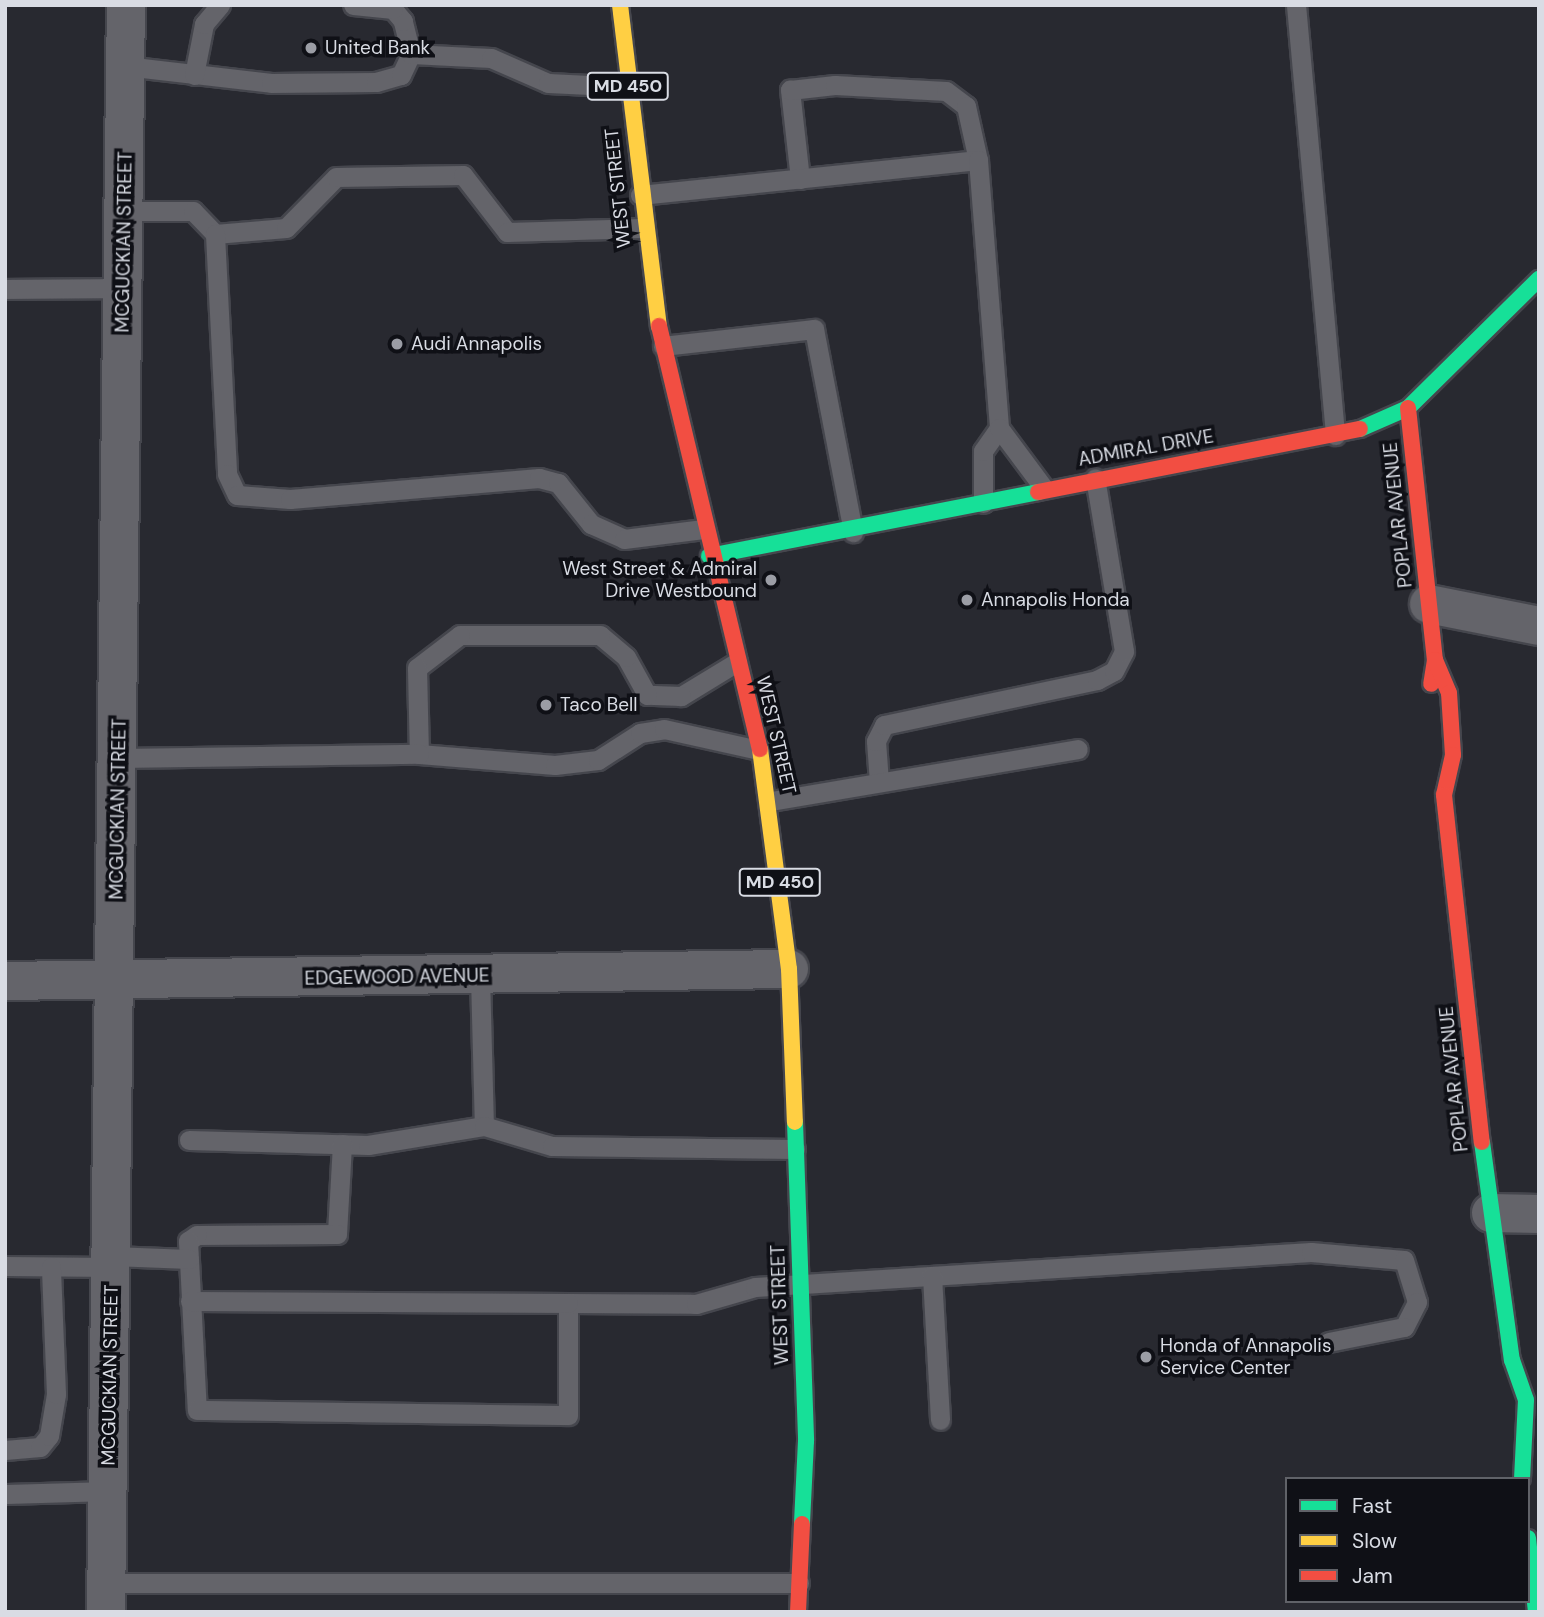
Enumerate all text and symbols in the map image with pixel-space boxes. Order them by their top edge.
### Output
place label: United Bank [325,37,430,59]
marker: United Bank [303,40,319,56]
road number: MD 450 [586,72,670,100]
street label: WEST STREET [600,127,636,249]
street label: MCGUCKIAN STREET [111,151,137,333]
place label: Audi Annapolis [411,333,542,355]
marker: Audi Annapolis [389,336,405,352]
street label: ADMIRAL DRIVE [1076,425,1216,471]
street label: POPLAR AVENUE [1379,441,1417,589]
place label: West Street & Admiral Drive Westbound [562,558,757,602]
marker: West Street & Admiral Drive Westbound [763,572,779,588]
place label: Annapolis Honda [981,589,1130,611]
marker: Annapolis Honda [959,592,975,608]
street label: WEST STREET [751,674,801,796]
place label: Taco Bell [560,694,638,716]
marker: Taco Bell [538,697,554,713]
street label: MCGUCKIAN STREET [105,718,131,900]
road number: MD 450 [738,868,822,897]
street label: EDGEWOOD AVENUE [304,964,490,990]
street label: POPLAR AVENUE [1435,1005,1473,1153]
street label: WEST STREET [767,1244,793,1366]
street label: MCGUCKIAN STREET [97,1284,123,1466]
place label: Honda of Annapolis Service Center [1160,1335,1331,1379]
marker: Honda of Annapolis Service Center [1138,1349,1154,1365]
legend [1285,1477,1530,1603]
text: Fast [1352,1492,1392,1520]
text: Slow [1352,1527,1397,1555]
text: Jam [1352,1562,1393,1590]

